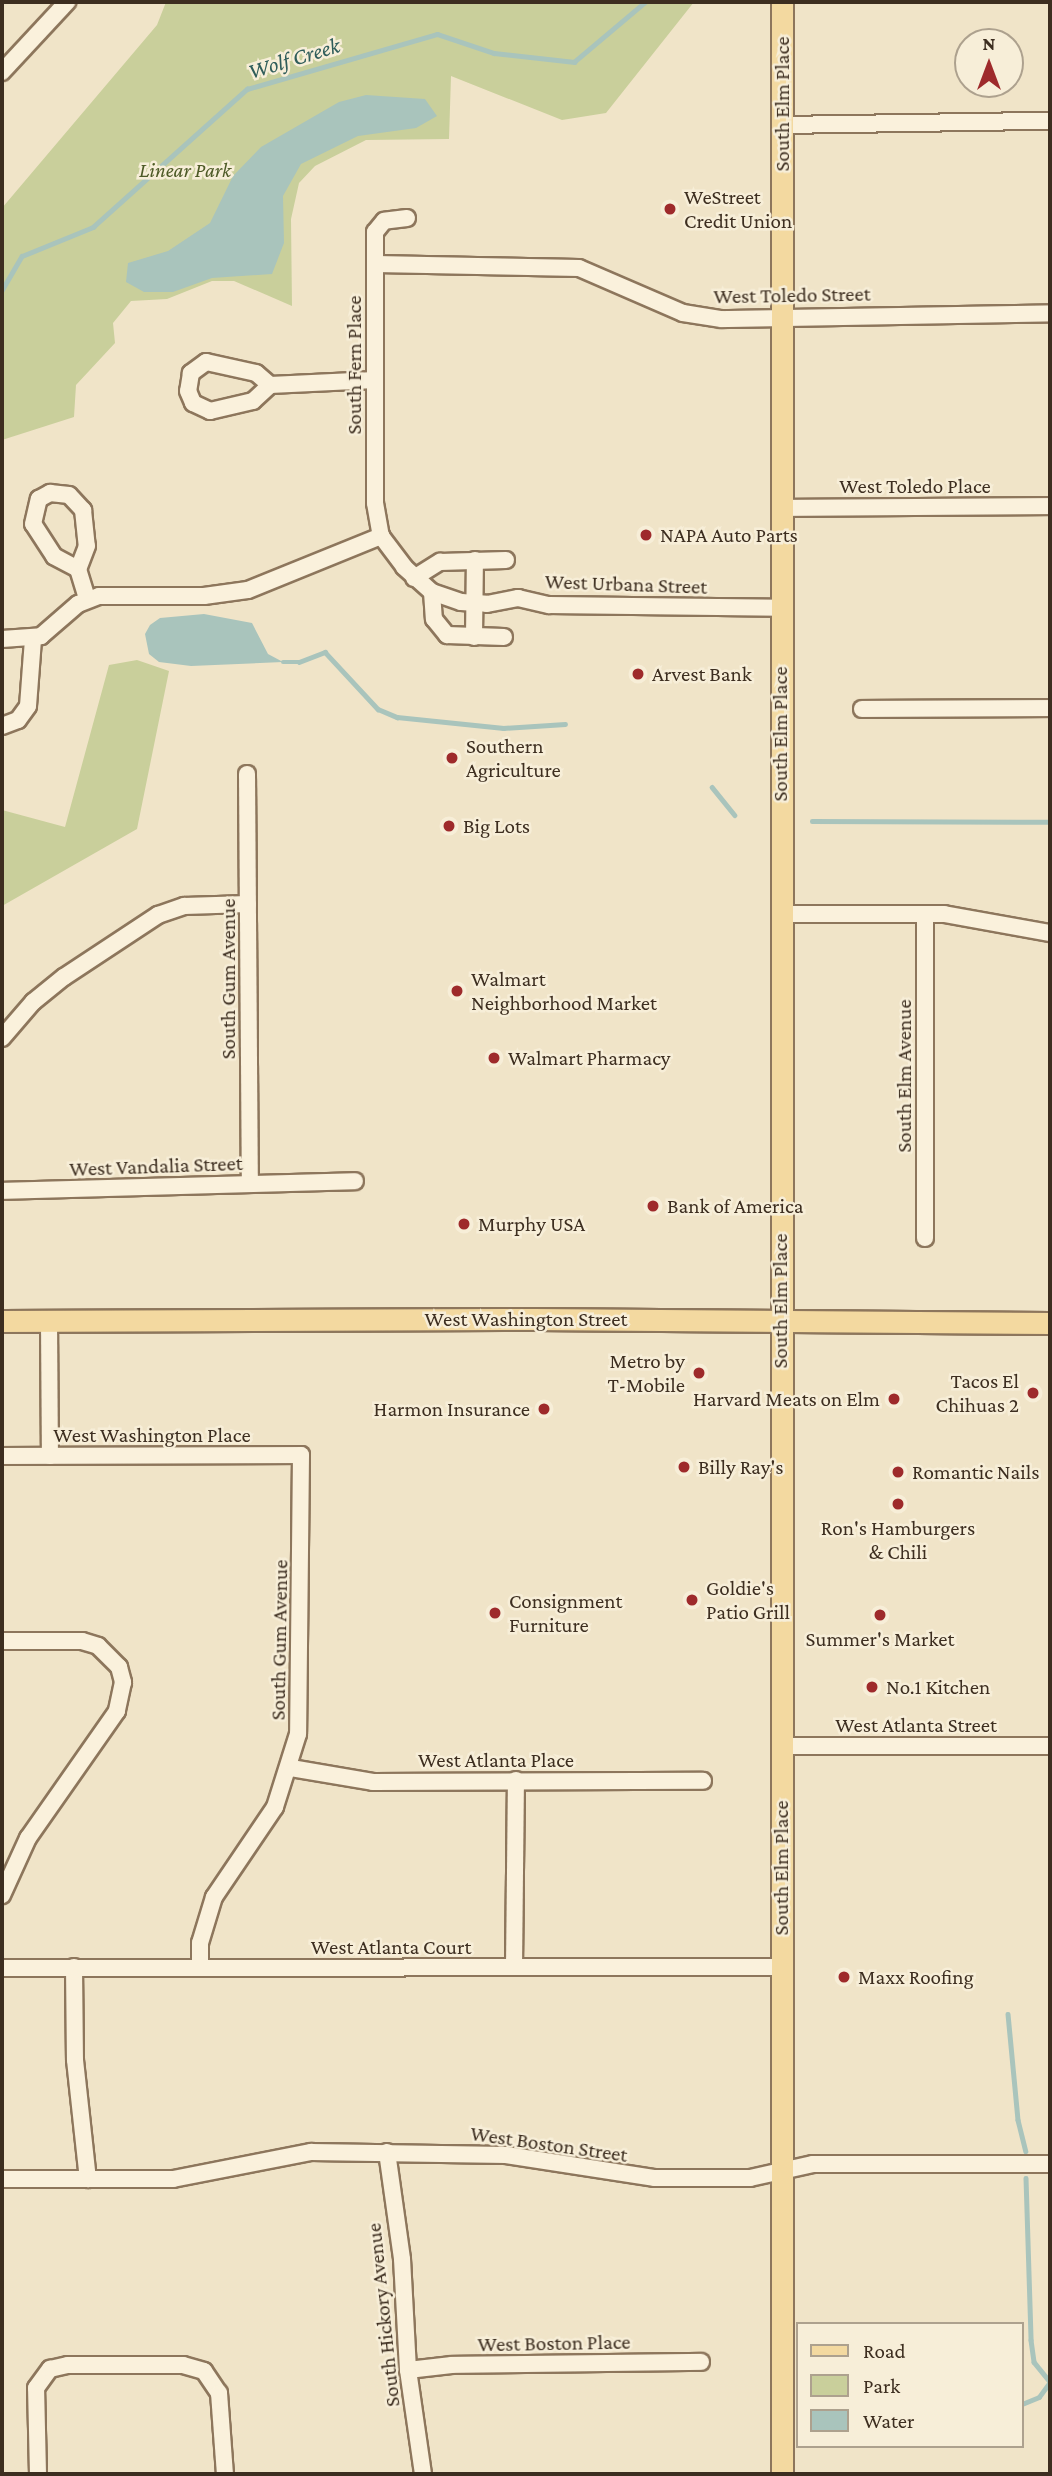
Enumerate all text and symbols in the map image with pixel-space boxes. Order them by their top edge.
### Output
north arrow [954,28,1024,98]
water label: Wolf Creek [245,31,343,85]
text: N [983,33,995,54]
street label: South Elm Place [769,37,795,171]
park label: Linear Park [139,157,231,183]
place label: WeStreet Credit Union [684,184,792,234]
marker: WeStreet Credit Union [662,201,678,217]
street label: West Toledo Street [713,281,871,309]
street label: South Fern Place [341,296,367,434]
street label: West Toledo Place [839,473,991,499]
place label: NAPA Auto Parts [660,522,798,548]
marker: NAPA Auto Parts [638,527,654,543]
street label: West Urbana Street [544,569,708,599]
place label: Arvest Bank [652,661,752,687]
marker: Arvest Bank [630,666,646,682]
street label: South Elm Place [767,667,793,801]
place label: Southern Agriculture [466,733,561,783]
marker: Southern Agriculture [444,750,460,766]
place label: Big Lots [463,813,530,839]
marker: Big Lots [441,818,457,834]
street label: South Gum Avenue [215,899,241,1059]
place label: Walmart Neighborhood Market [471,966,657,1016]
marker: Walmart Neighborhood Market [449,983,465,999]
street label: South Elm Avenue [891,999,917,1153]
place label: Walmart Pharmacy [508,1045,671,1071]
marker: Walmart Pharmacy [486,1050,502,1066]
street label: West Vandalia Street [69,1150,243,1182]
place label: Bank of America [667,1193,803,1219]
marker: Bank of America [645,1198,661,1214]
place label: Murphy USA [478,1211,585,1237]
marker: Murphy USA [456,1216,472,1232]
street label: South Elm Place [767,1234,793,1368]
street label: West Washington Street [425,1306,627,1332]
place label: Metro by T-Mobile [607,1348,685,1398]
marker: Metro by T-Mobile [691,1365,707,1381]
place label: Tacos El Chihuas 2 [936,1368,1019,1418]
marker: Tacos El Chihuas 2 [1025,1385,1041,1401]
place label: Harvard Meats on Elm [693,1386,880,1412]
marker: Harvard Meats on Elm [886,1391,902,1407]
place label: Harmon Insurance [374,1396,530,1422]
marker: Harmon Insurance [536,1401,552,1417]
street label: West Washington Place [53,1422,251,1448]
place label: Billy Ray's [698,1454,783,1480]
marker: Billy Ray's [676,1459,692,1475]
place label: Romantic Nails [912,1459,1039,1485]
marker: Romantic Nails [890,1464,906,1480]
marker: Ron's Hamburgers & Chili [890,1496,906,1512]
place label: Ron's Hamburgers & Chili [821,1515,975,1565]
street label: South Gum Avenue [265,1559,293,1721]
place label: Goldie's Patio Grill [706,1575,790,1625]
place label: Consignment Furniture [509,1588,622,1638]
marker: Goldie's Patio Grill [684,1592,700,1608]
marker: Consignment Furniture [487,1605,503,1621]
marker: Summer's Market [872,1607,888,1623]
place label: Summer's Market [806,1626,954,1652]
place label: No.1 Kitchen [886,1674,990,1700]
marker: No.1 Kitchen [864,1679,880,1695]
street label: West Atlanta Street [835,1712,997,1738]
street label: West Atlanta Place [418,1747,574,1773]
street label: South Elm Place [768,1801,794,1935]
street label: West Atlanta Court [311,1934,471,1960]
place label: Maxx Roofing [858,1964,974,1990]
marker: Maxx Roofing [836,1969,852,1985]
street label: West Boston Street [469,2120,629,2168]
street label: South Hickory Avenue [361,2222,405,2408]
legend [796,2322,1024,2448]
street label: West Boston Place [477,2329,631,2357]
text: Road [863,2339,906,2363]
text: Park [863,2374,900,2398]
text: Water [863,2409,915,2433]

